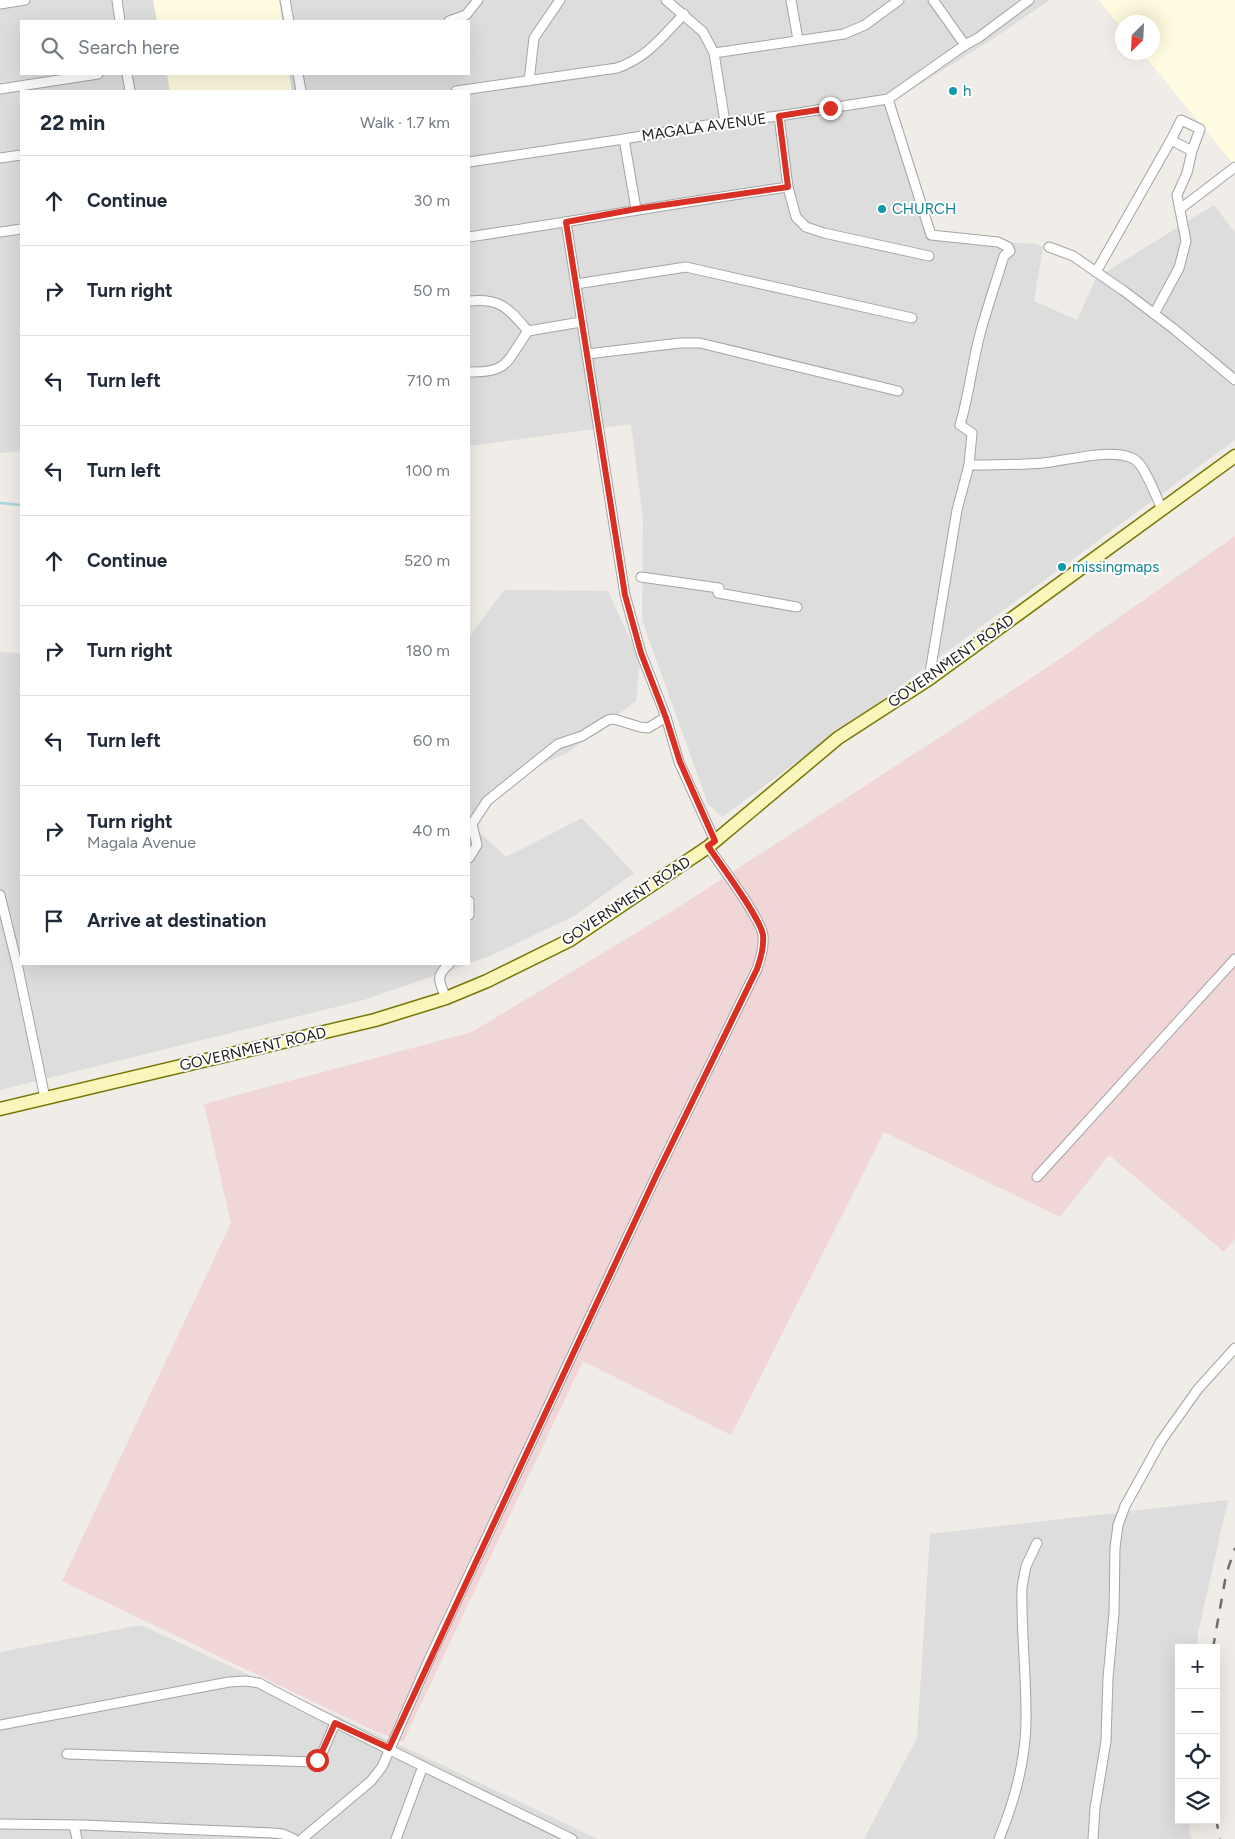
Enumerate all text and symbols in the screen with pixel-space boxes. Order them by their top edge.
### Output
north arrow [1115,15,1160,60]
search box [20,20,470,75]
icon: search [38,34,66,62]
text: Search here [78,36,180,59]
place label: h [963,82,971,100]
marker: h [947,85,959,97]
route end [819,97,842,120]
street label: MAGALA AVENUE [641,109,767,145]
text: 22 min [40,110,105,135]
text: Walk · 1.7 km [360,113,450,132]
icon: ahead [40,187,68,215]
text: Continue [87,189,167,212]
text: 30 m [413,191,450,210]
place label: CHURCH [892,200,956,218]
marker: CHURCH [876,203,888,215]
icon: right [40,277,68,305]
text: Turn right [87,279,173,302]
text: 50 m [413,281,450,300]
icon: left [40,367,68,395]
text: Turn left [87,369,161,392]
text: 710 m [407,371,450,390]
icon: left [40,457,68,485]
text: Turn left [87,459,161,482]
text: 100 m [405,461,450,480]
icon: ahead [40,547,68,575]
text: Continue [87,549,167,572]
text: 520 m [404,551,450,570]
place label: missingmaps [1072,558,1159,576]
marker: missingmaps [1056,561,1068,573]
street label: GOVERNMENT ROAD [884,611,1018,711]
icon: right [40,637,68,665]
text: Turn right [87,639,173,662]
text: 180 m [406,641,450,660]
icon: left [40,727,68,755]
text: Turn left [87,729,161,752]
text: 60 m [413,731,450,750]
text: Turn right [87,810,173,833]
icon: right [40,817,68,845]
text: 40 m [412,821,450,840]
text: Magala Avenue [87,833,196,852]
street label: GOVERNMENT ROAD [558,853,694,949]
icon: arrive [40,907,68,935]
text: Arrive at destination [87,909,266,932]
street label: GOVERNMENT ROAD [178,1023,328,1075]
map controls [1175,1644,1220,1824]
button: + [1175,1644,1220,1689]
button: − [1175,1689,1220,1734]
button: locate [1175,1734,1220,1779]
route start [306,1749,329,1772]
button: layers [1175,1779,1220,1824]

